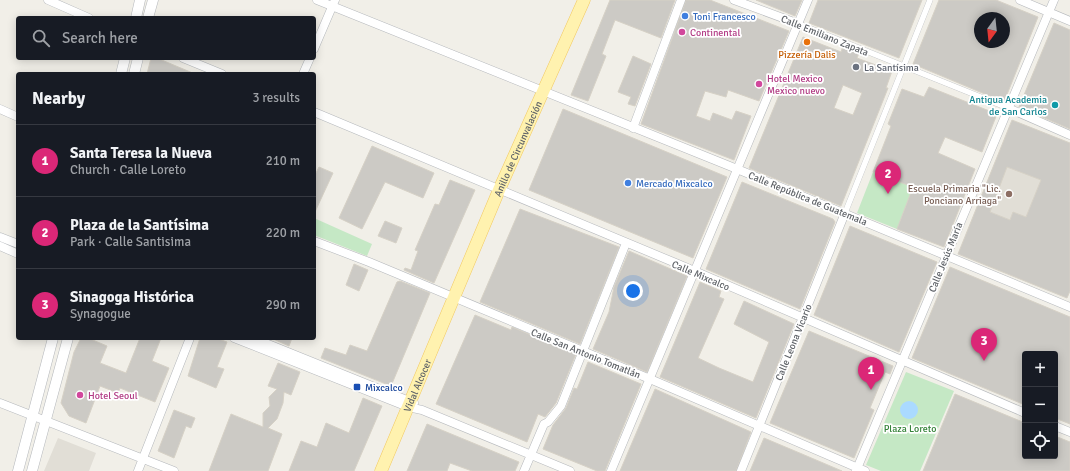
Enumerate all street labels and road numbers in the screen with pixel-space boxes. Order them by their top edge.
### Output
street label: Calle Emiliano Zapata [779,13,870,59]
street label: Anillo de Circunvalación [492,99,545,199]
street label: Calle República de Guatemala [746,170,869,228]
street label: Calle Jesús María [926,221,965,294]
street label: Calle Mixcalco [670,258,731,293]
street label: Calle Leona Vicario [773,302,815,383]
street label: Calle San Antonio Tomatlán [529,326,642,381]
street label: Vidal Alcocer [402,357,434,414]

